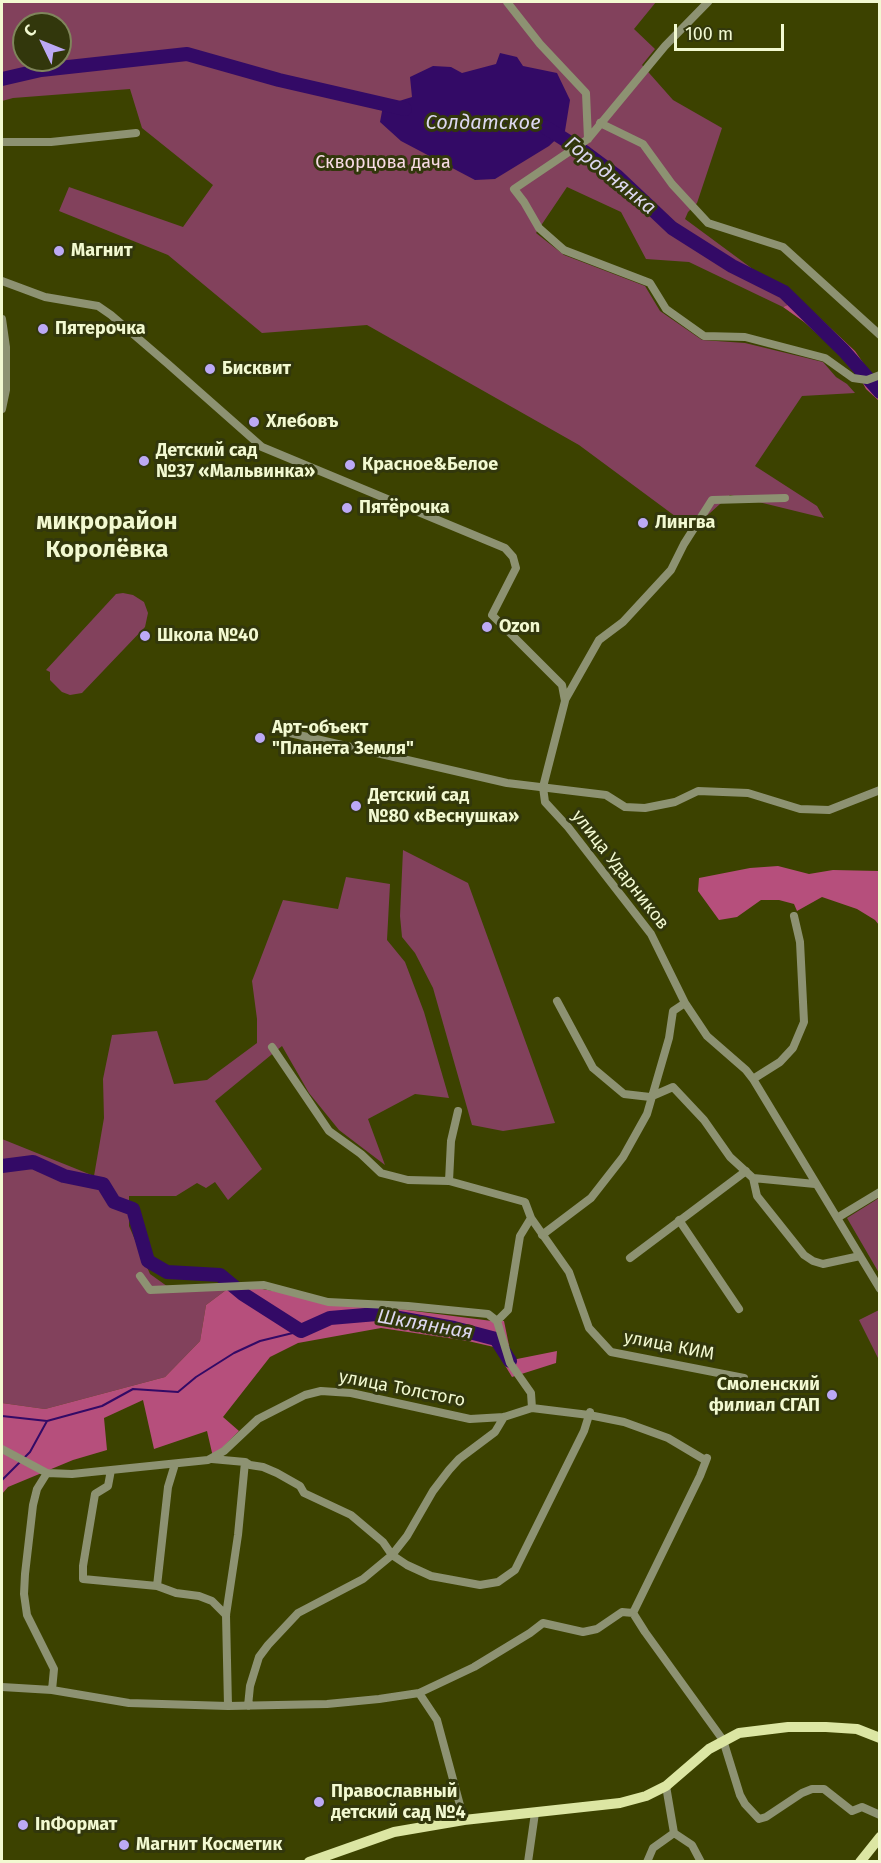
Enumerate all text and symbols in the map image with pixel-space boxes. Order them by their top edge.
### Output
north arrow [12,12,72,72]
scale bar [677,12,786,50]
text: С [20,21,40,41]
text: 100 m [685,23,733,45]
water label: Солдатское [426,111,540,135]
water label: Городнянка [560,132,660,220]
park label: Скворцова дача [315,152,451,174]
place label: Магнит [71,240,132,262]
marker: Магнит [52,244,66,258]
place label: Пятерочка [55,318,146,340]
marker: Пятерочка [36,322,50,336]
place label: Бисквит [222,358,291,380]
marker: Бисквит [203,362,217,376]
place label: Хлебовъ [266,411,338,433]
marker: Хлебовъ [247,415,261,429]
place label: Детский сад №37 «Мальвинка» [156,440,315,482]
marker: Детский сад №37 «Мальвинка» [137,454,151,468]
place label: Красное&Белое [362,454,498,476]
marker: Красное&Белое [343,458,357,472]
place label: Пятёрочка [359,497,450,519]
marker: Пятёрочка [340,501,354,515]
district label: микрорайон Королёвка [36,508,178,564]
place label: Лингва [655,512,715,534]
marker: Лингва [636,516,650,530]
place label: Ozon [499,616,540,638]
marker: Ozon [480,620,494,634]
place label: Школа №40 [157,625,259,647]
marker: Школа №40 [138,629,152,643]
place label: Арт-объект "Планета Земля" [272,717,414,760]
marker: Арт-объект "Планета Земля" [253,731,267,745]
place label: Детский сад №80 «Веснушка» [368,785,519,828]
marker: Детский сад №80 «Веснушка» [349,799,363,813]
street label: улица Ударников [567,806,673,934]
water label: Шклянная [375,1305,475,1345]
street label: улица КИМ [622,1327,716,1365]
street label: улица Толстого [337,1366,467,1412]
place label: Смоленский филиал СГАП [709,1374,820,1416]
marker: Смоленский филиал СГАП [825,1388,839,1402]
place label: Православный детский сад №4 [331,1781,466,1824]
marker: Православный детский сад №4 [312,1795,326,1809]
place label: InФормат [35,1814,117,1836]
marker: InФормат [16,1818,30,1832]
place label: Магнит Косметик [136,1834,282,1856]
marker: Магнит Косметик [117,1838,131,1852]

